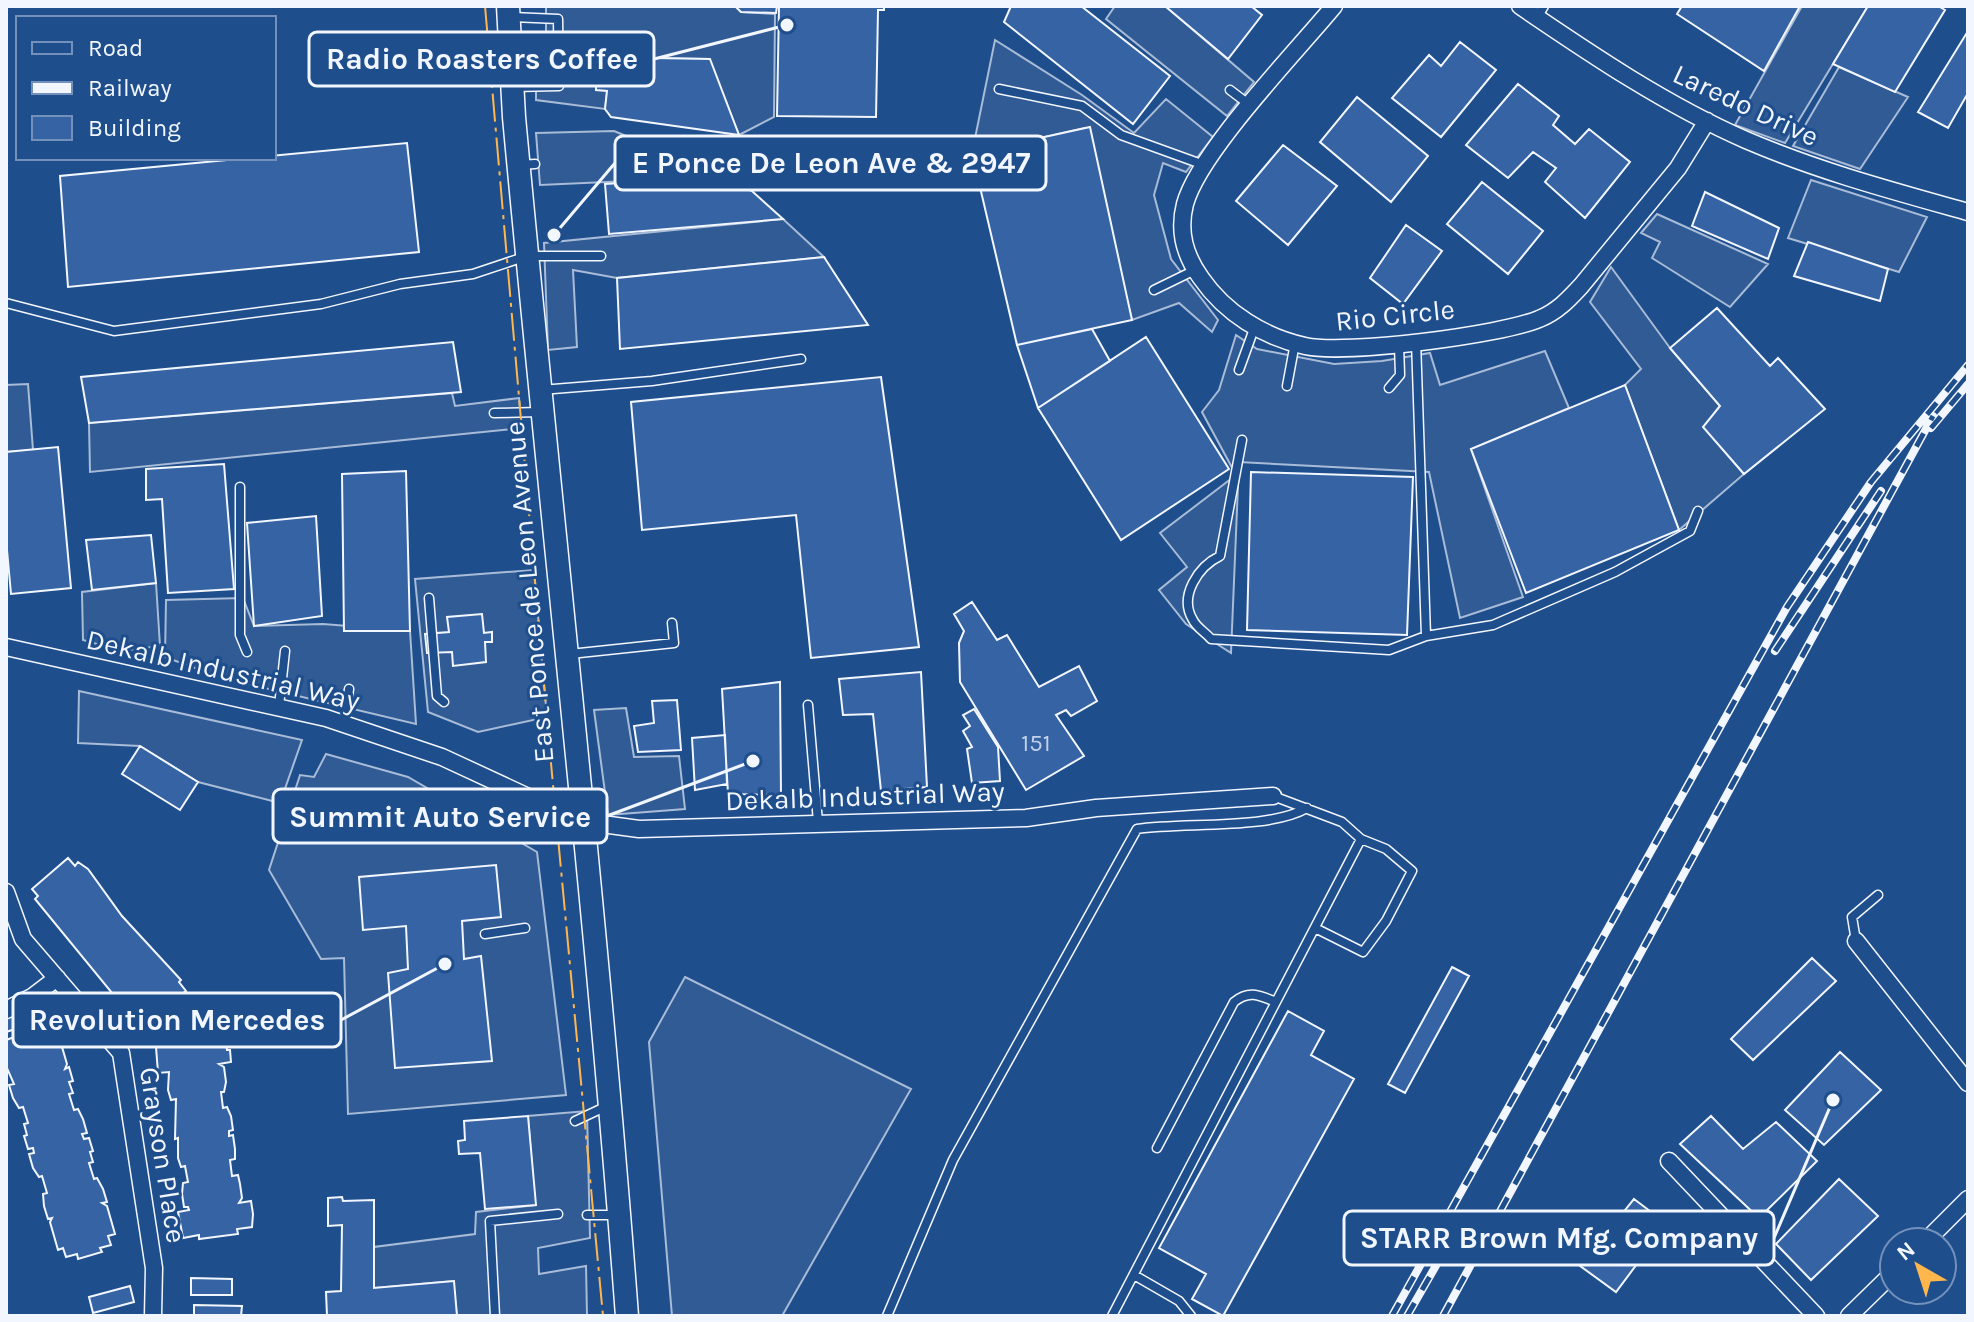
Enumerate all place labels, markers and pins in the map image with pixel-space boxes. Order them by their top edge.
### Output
callout: Radio Roasters Coffee [309,32,654,86]
callout: E Ponce De Leon Ave & 2947 [615,136,1046,190]
callout: Summit Auto Service [273,789,607,843]
callout: Revolution Mercedes [13,993,341,1047]
callout: STARR Brown Mfg. Company [1344,1211,1774,1265]

